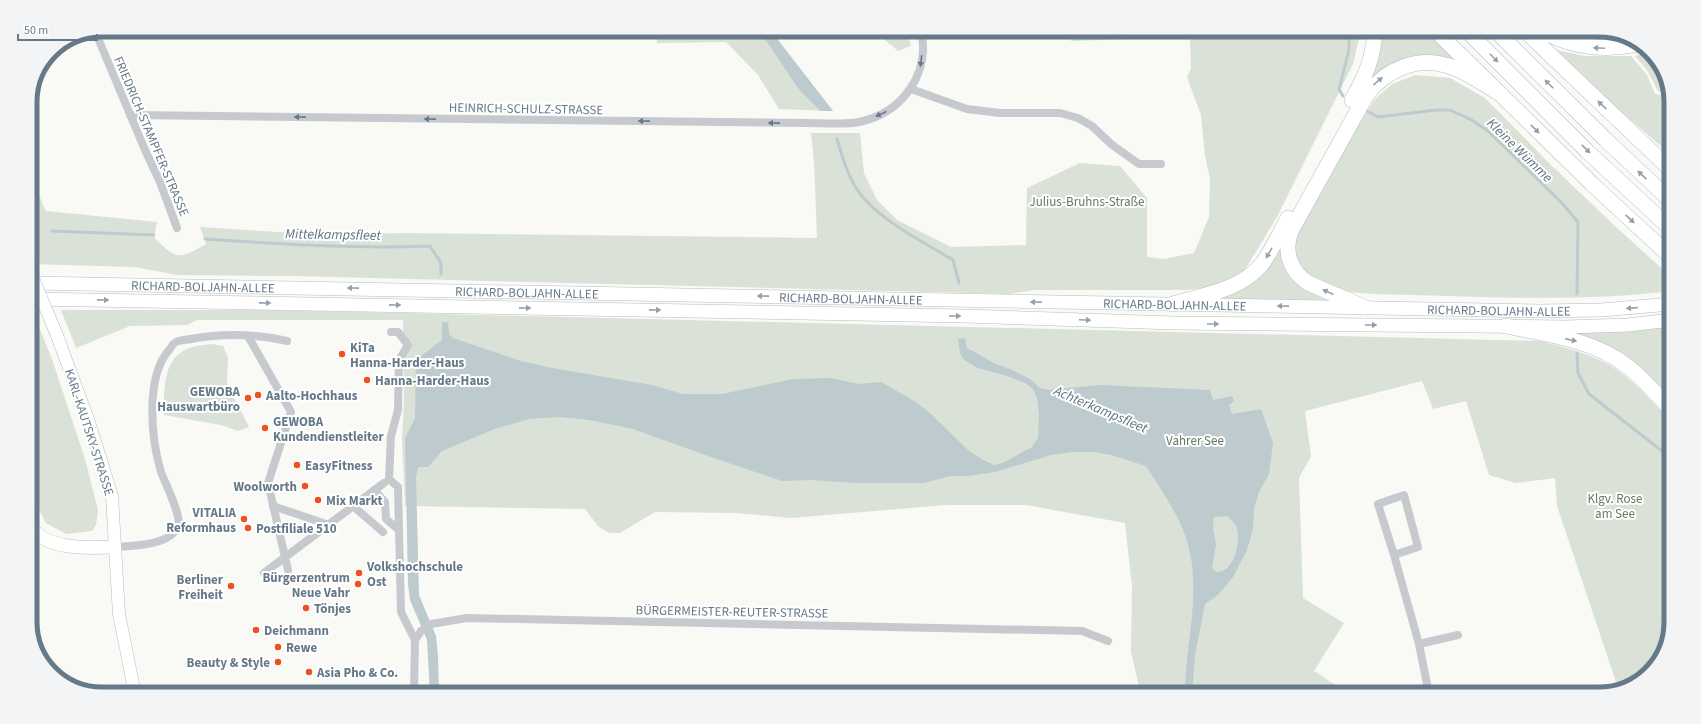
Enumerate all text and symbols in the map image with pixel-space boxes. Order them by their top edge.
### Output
scale bar [18,16,97,42]
text: 50 m [24,22,48,39]
one-way arrow [1593,44,1605,51]
one-way arrow [1489,53,1499,62]
street label: FRIEDRICH-STAMPFER-STRASSE [109,54,193,219]
one-way arrow [918,55,925,67]
one-way arrow [1373,77,1384,86]
one-way arrow [1544,79,1554,89]
street label: HEINRICH-SCHULZ-STRASSE [449,99,603,119]
one-way arrow [1597,100,1607,109]
one-way arrow [875,111,887,117]
one-way arrow [293,114,306,120]
water label: Kleine Wümme [1482,114,1557,188]
one-way arrow [423,116,436,122]
one-way arrow [637,118,650,124]
one-way arrow [767,120,780,126]
one-way arrow [1530,124,1540,134]
one-way arrow [1581,144,1591,154]
one-way arrow [1637,170,1647,179]
park label: Julius-Bruhns-Straße [1029,193,1145,211]
one-way arrow [1625,215,1635,224]
water label: Mittelkampsfleet [285,224,381,246]
one-way arrow [1265,247,1272,259]
street label: RICHARD-BOLJAHN-ALLEE [131,277,275,298]
street label: RICHARD-BOLJAHN-ALLEE [455,283,599,304]
one-way arrow [347,284,359,291]
street label: RICHARD-BOLJAHN-ALLEE [779,289,923,310]
one-way arrow [1322,289,1334,295]
one-way arrow [756,293,769,299]
street label: RICHARD-BOLJAHN-ALLEE [1103,295,1247,316]
one-way arrow [97,297,109,304]
one-way arrow [1029,299,1042,305]
one-way arrow [259,300,272,306]
street label: RICHARD-BOLJAHN-ALLEE [1427,301,1571,321]
one-way arrow [389,302,401,309]
one-way arrow [1276,303,1289,309]
one-way arrow [1626,304,1638,311]
one-way arrow [519,305,532,311]
one-way arrow [649,307,661,314]
one-way arrow [949,313,962,319]
one-way arrow [1079,317,1092,323]
one-way arrow [1207,321,1220,327]
one-way arrow [1365,322,1378,328]
one-way arrow [1565,337,1577,343]
place label: KiTa Hanna-Harder-Haus [350,339,465,372]
marker: KiTa Hanna-Harder-Haus [337,349,347,359]
street label: KARL-KAUTSKY-STRASSE [60,366,118,498]
place label: Hanna-Harder-Haus [375,372,490,390]
marker: Hanna-Harder-Haus [362,375,372,385]
water label: Achterkampsfleet [1050,381,1151,439]
place label: GEWOBA Hauswartbüro [157,383,241,416]
place label: Aalto-Hochhaus [265,387,358,405]
marker: Aalto-Hochhaus [253,390,263,400]
marker: GEWOBA Hauswartbüro [243,393,253,403]
place label: GEWOBA Kundendienstleiter [273,413,384,446]
marker: GEWOBA Kundendienstleiter [260,423,270,433]
park label: Vahrer See [1166,432,1224,450]
place label: EasyFitness [305,457,373,475]
marker: EasyFitness [292,460,302,470]
place label: Woolworth [234,478,297,496]
marker: Woolworth [300,481,310,491]
park label: Klgv. Rose am See [1588,490,1642,523]
place label: Mix Markt [326,492,382,510]
marker: Mix Markt [313,495,323,505]
place label: VITALIA Reformhaus [166,504,237,537]
marker: VITALIA Reformhaus [239,514,249,524]
place label: Postfiliale 510 [256,520,337,538]
marker: Postfiliale 510 [243,523,253,533]
place label: Volkshochschule Ost [366,558,463,591]
marker: Volkshochschule Ost [354,568,364,578]
place label: Bürgerzentrum Neue Vahr [263,569,351,602]
place label: Berliner Freiheit [177,571,224,604]
marker: Bürgerzentrum Neue Vahr [353,579,363,589]
marker: Berliner Freiheit [226,581,236,591]
place label: Tönjes [314,600,351,618]
street label: BÜRGERMEISTER-REUTER-STRASSE [635,601,829,623]
marker: Tönjes [301,603,311,613]
place label: Deichmann [264,622,329,640]
marker: Deichmann [251,625,261,635]
place label: Rewe [286,639,317,657]
marker: Rewe [273,642,283,652]
place label: Beauty & Style [187,654,270,672]
marker: Beauty & Style [273,657,283,667]
place label: Asia Pho & Co. [316,664,398,682]
marker: Asia Pho & Co. [304,667,314,677]

